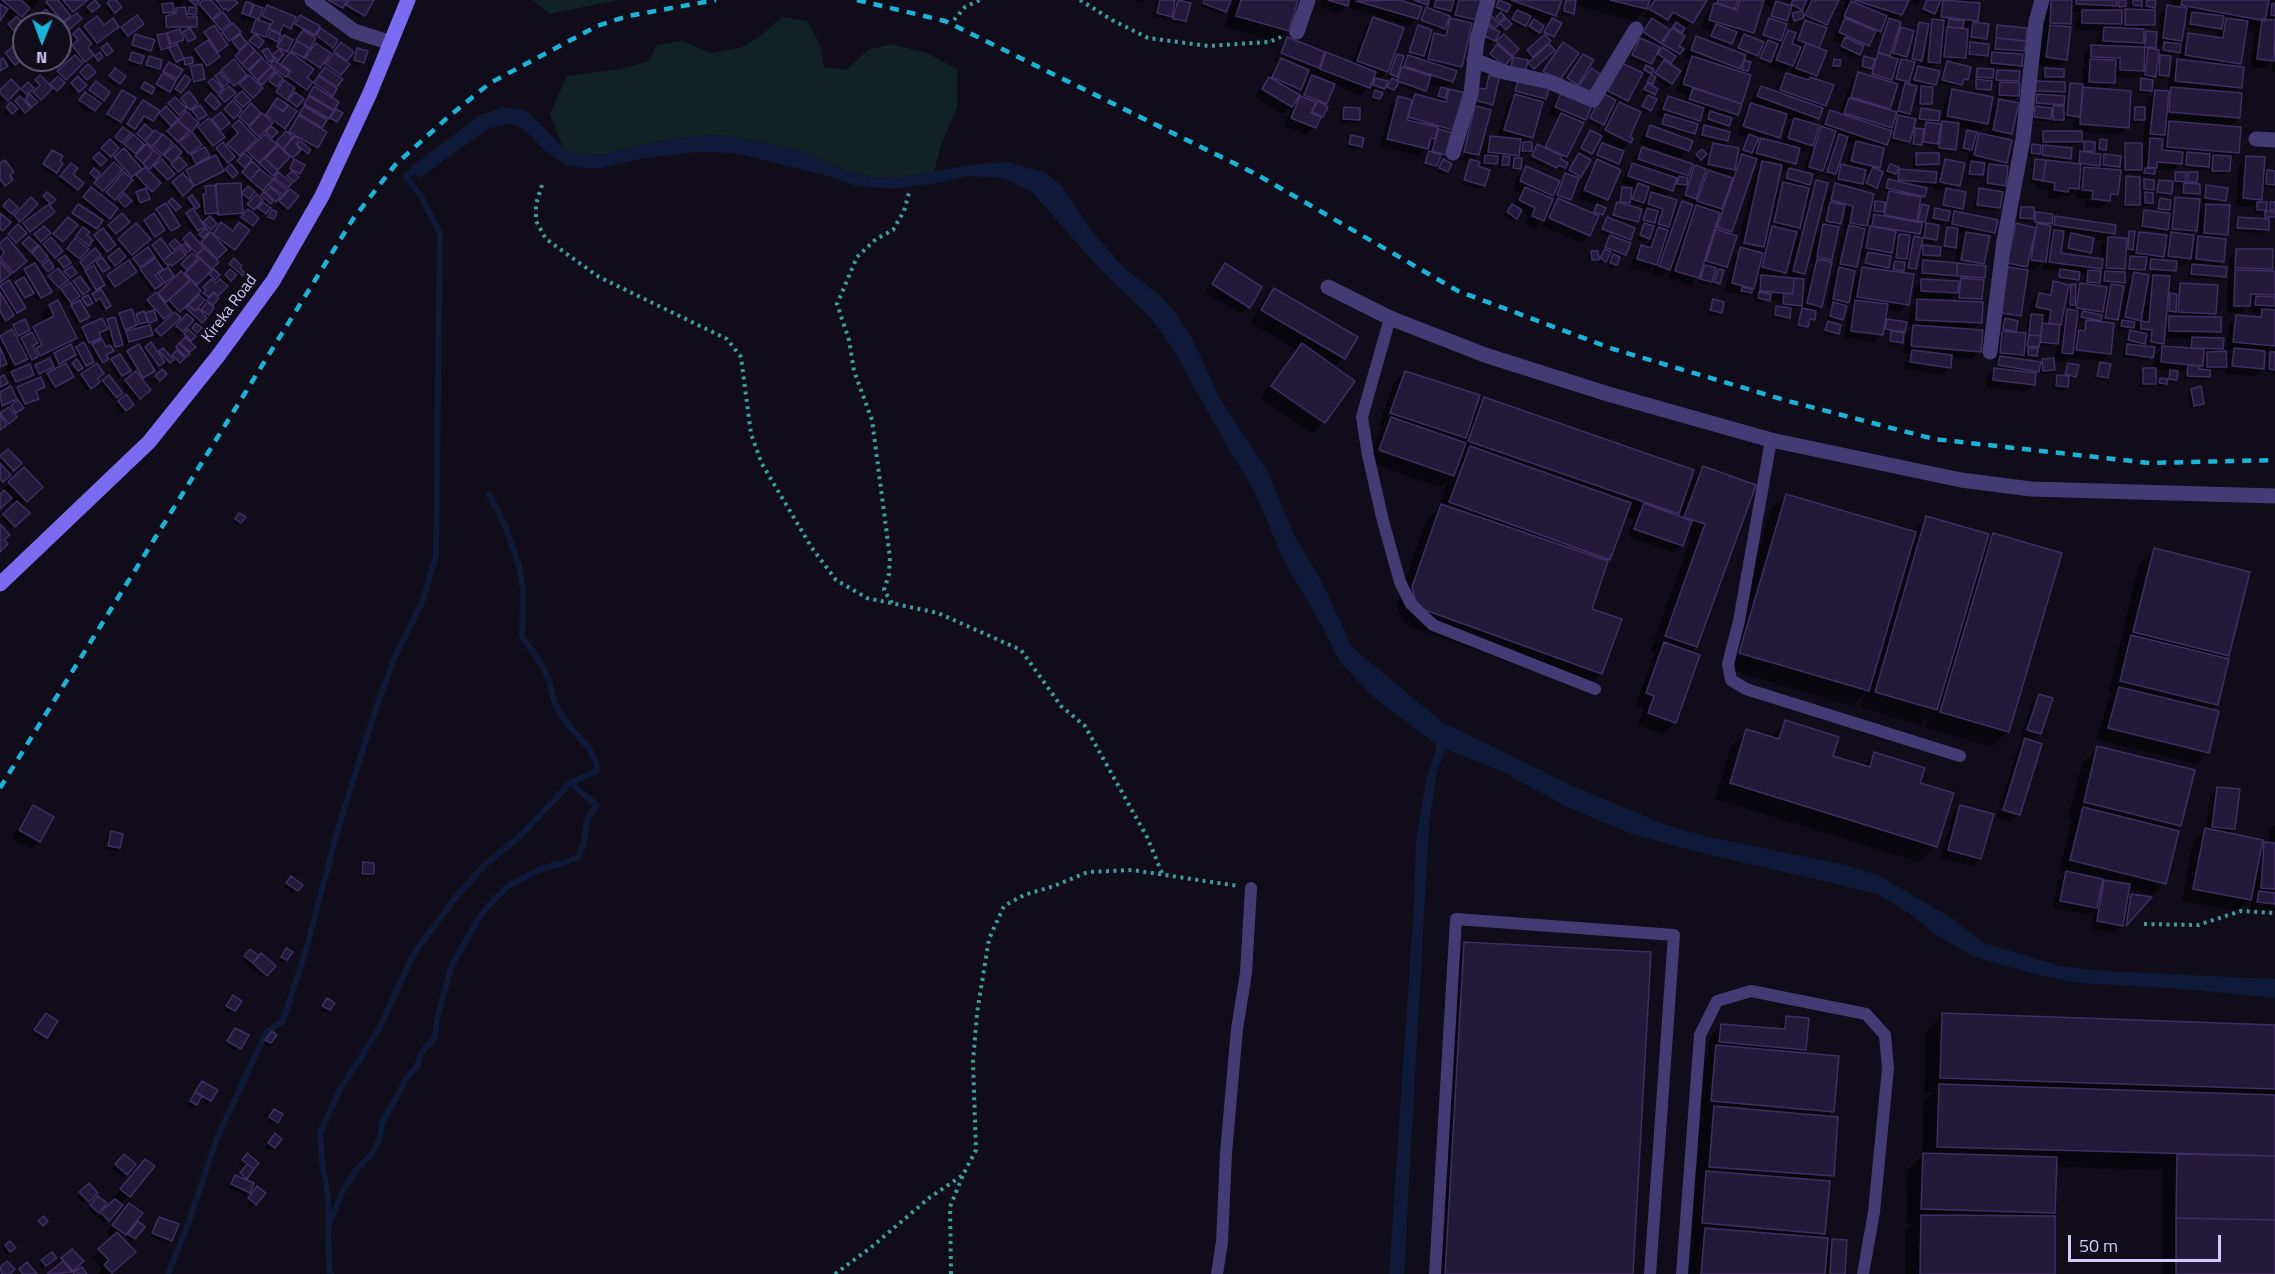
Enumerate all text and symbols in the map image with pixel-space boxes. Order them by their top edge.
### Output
north arrow [12,12,72,72]
text: N [36,46,47,70]
street label: Kireka Road [198,271,262,347]
scale bar [2071,1223,2224,1261]
text: 50 m [2079,1232,2118,1259]

